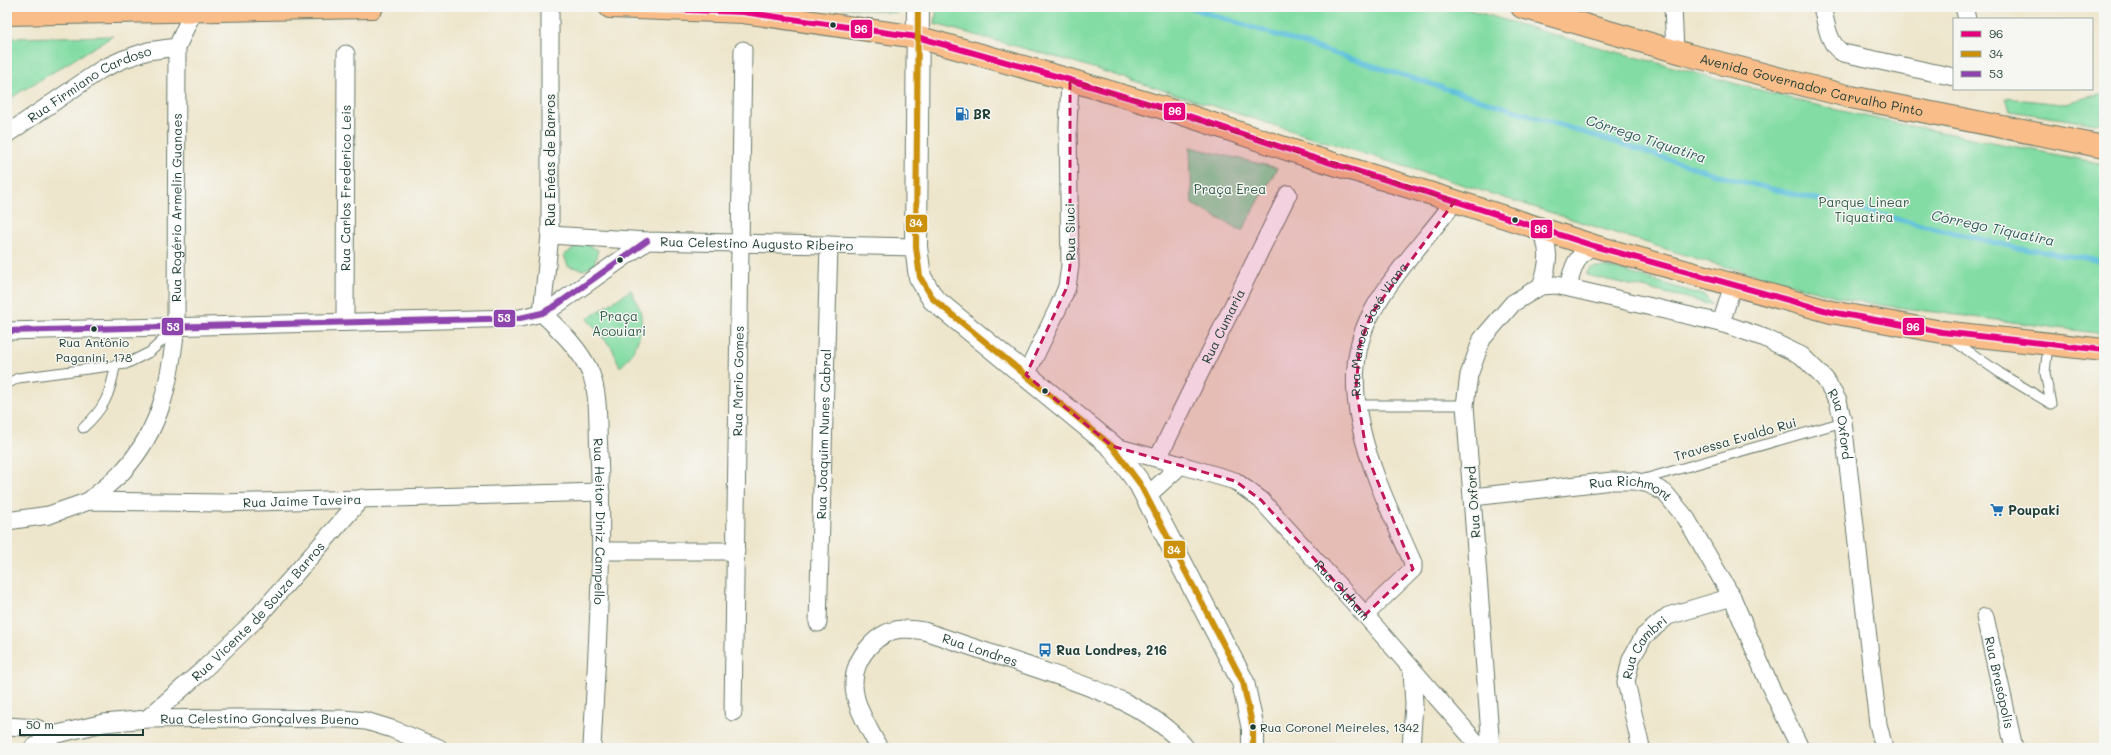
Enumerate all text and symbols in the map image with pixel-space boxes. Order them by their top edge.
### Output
legend [1953,18,2093,90]
line badge: 96 [850,19,873,39]
unlabelled marker [828,20,838,30]
text: 96 [854,21,868,36]
text: 96 [1989,25,2003,41]
street label: Rua Firmiano Cardoso [24,41,154,126]
text: 34 [1989,45,2003,61]
street label: Avenida Governador Carvalho Pinto [1698,49,1925,119]
text: 53 [1989,65,2003,81]
street label: Rua Enéas de Barros [541,94,558,226]
line badge: 96 [1163,102,1186,121]
text: 96 [1168,103,1182,118]
street label: Rua Carlos Frederico Leis [336,105,354,271]
place label: BR [973,105,991,122]
fuel station icon: BR [954,106,970,122]
water label: Córrego Tiquatira [1584,110,1709,167]
street label: Rua Rogério Armelin Guanaes [167,113,185,302]
park label: Praça Erea [1194,180,1266,197]
park label: Parque Linear Tiquatira [1819,193,1909,225]
street label: Rua Siuci [1060,203,1079,261]
water label: Córrego Tiquatira [1930,205,2056,250]
line badge: 34 [905,214,928,233]
text: 34 [909,215,923,230]
unlabelled marker [1510,215,1520,225]
line badge: 96 [1530,219,1553,239]
text: 96 [1534,221,1548,236]
street label: Rua Celestino Augusto Ribeiro [660,232,854,254]
unlabelled marker [615,255,625,265]
street label: Rua Manoel José Viana [1346,258,1411,397]
street label: Rua Cumaria [1197,286,1248,366]
park label: Praça Acouiari [592,307,646,339]
line badge: 53 [493,309,516,328]
text: 53 [497,310,511,325]
line badge: 53 [161,317,184,336]
line badge: 96 [1902,317,1925,336]
text: 53 [166,319,180,334]
text: 96 [1906,319,1920,334]
marker: Rua Antônio Paganini, 178 [89,324,99,334]
street label: Rua Mario Gomes [728,326,747,437]
place label: Rua Antônio Paganini, 178 [56,334,132,365]
street label: Rua Joaquim Nunes Cabral [812,348,834,520]
street label: Rua Oxford [1825,385,1856,460]
unlabelled marker [1040,386,1050,396]
street label: Travessa Evaldo Rui [1672,413,1798,464]
street label: Rua Heitor Diniz Campello [590,438,610,605]
street label: Rua Oxford [1462,465,1483,539]
street label: Rua Richmont [1588,472,1677,504]
street label: Rua Jaime Taveira [243,490,362,510]
place label: Poupaki [2008,501,2060,518]
supermarket icon: Poupaki [1989,502,2005,518]
street label: Rua Vicente de Souza Barros [188,538,328,684]
line badge: 34 [1163,540,1186,559]
text: 34 [1167,542,1181,557]
street label: Rua Oldham [1311,556,1374,623]
street label: Rua Cambri [1618,611,1670,681]
street label: Rua Londres [940,629,1020,670]
street label: Rua Brasópolis [1982,635,2018,730]
place label: Rua Londres, 216 [1056,641,1167,658]
bus stop icon: Rua Londres, 216 [1037,642,1053,658]
street label: Rua Celestino Gonçalves Bueno [160,709,360,728]
scale bar [20,711,143,737]
text: 50 m [26,716,54,732]
place label: Rua Coronel Meireles, 1342 [1260,719,1419,735]
marker: Rua Coronel Meireles, 1342 [1248,722,1258,732]

